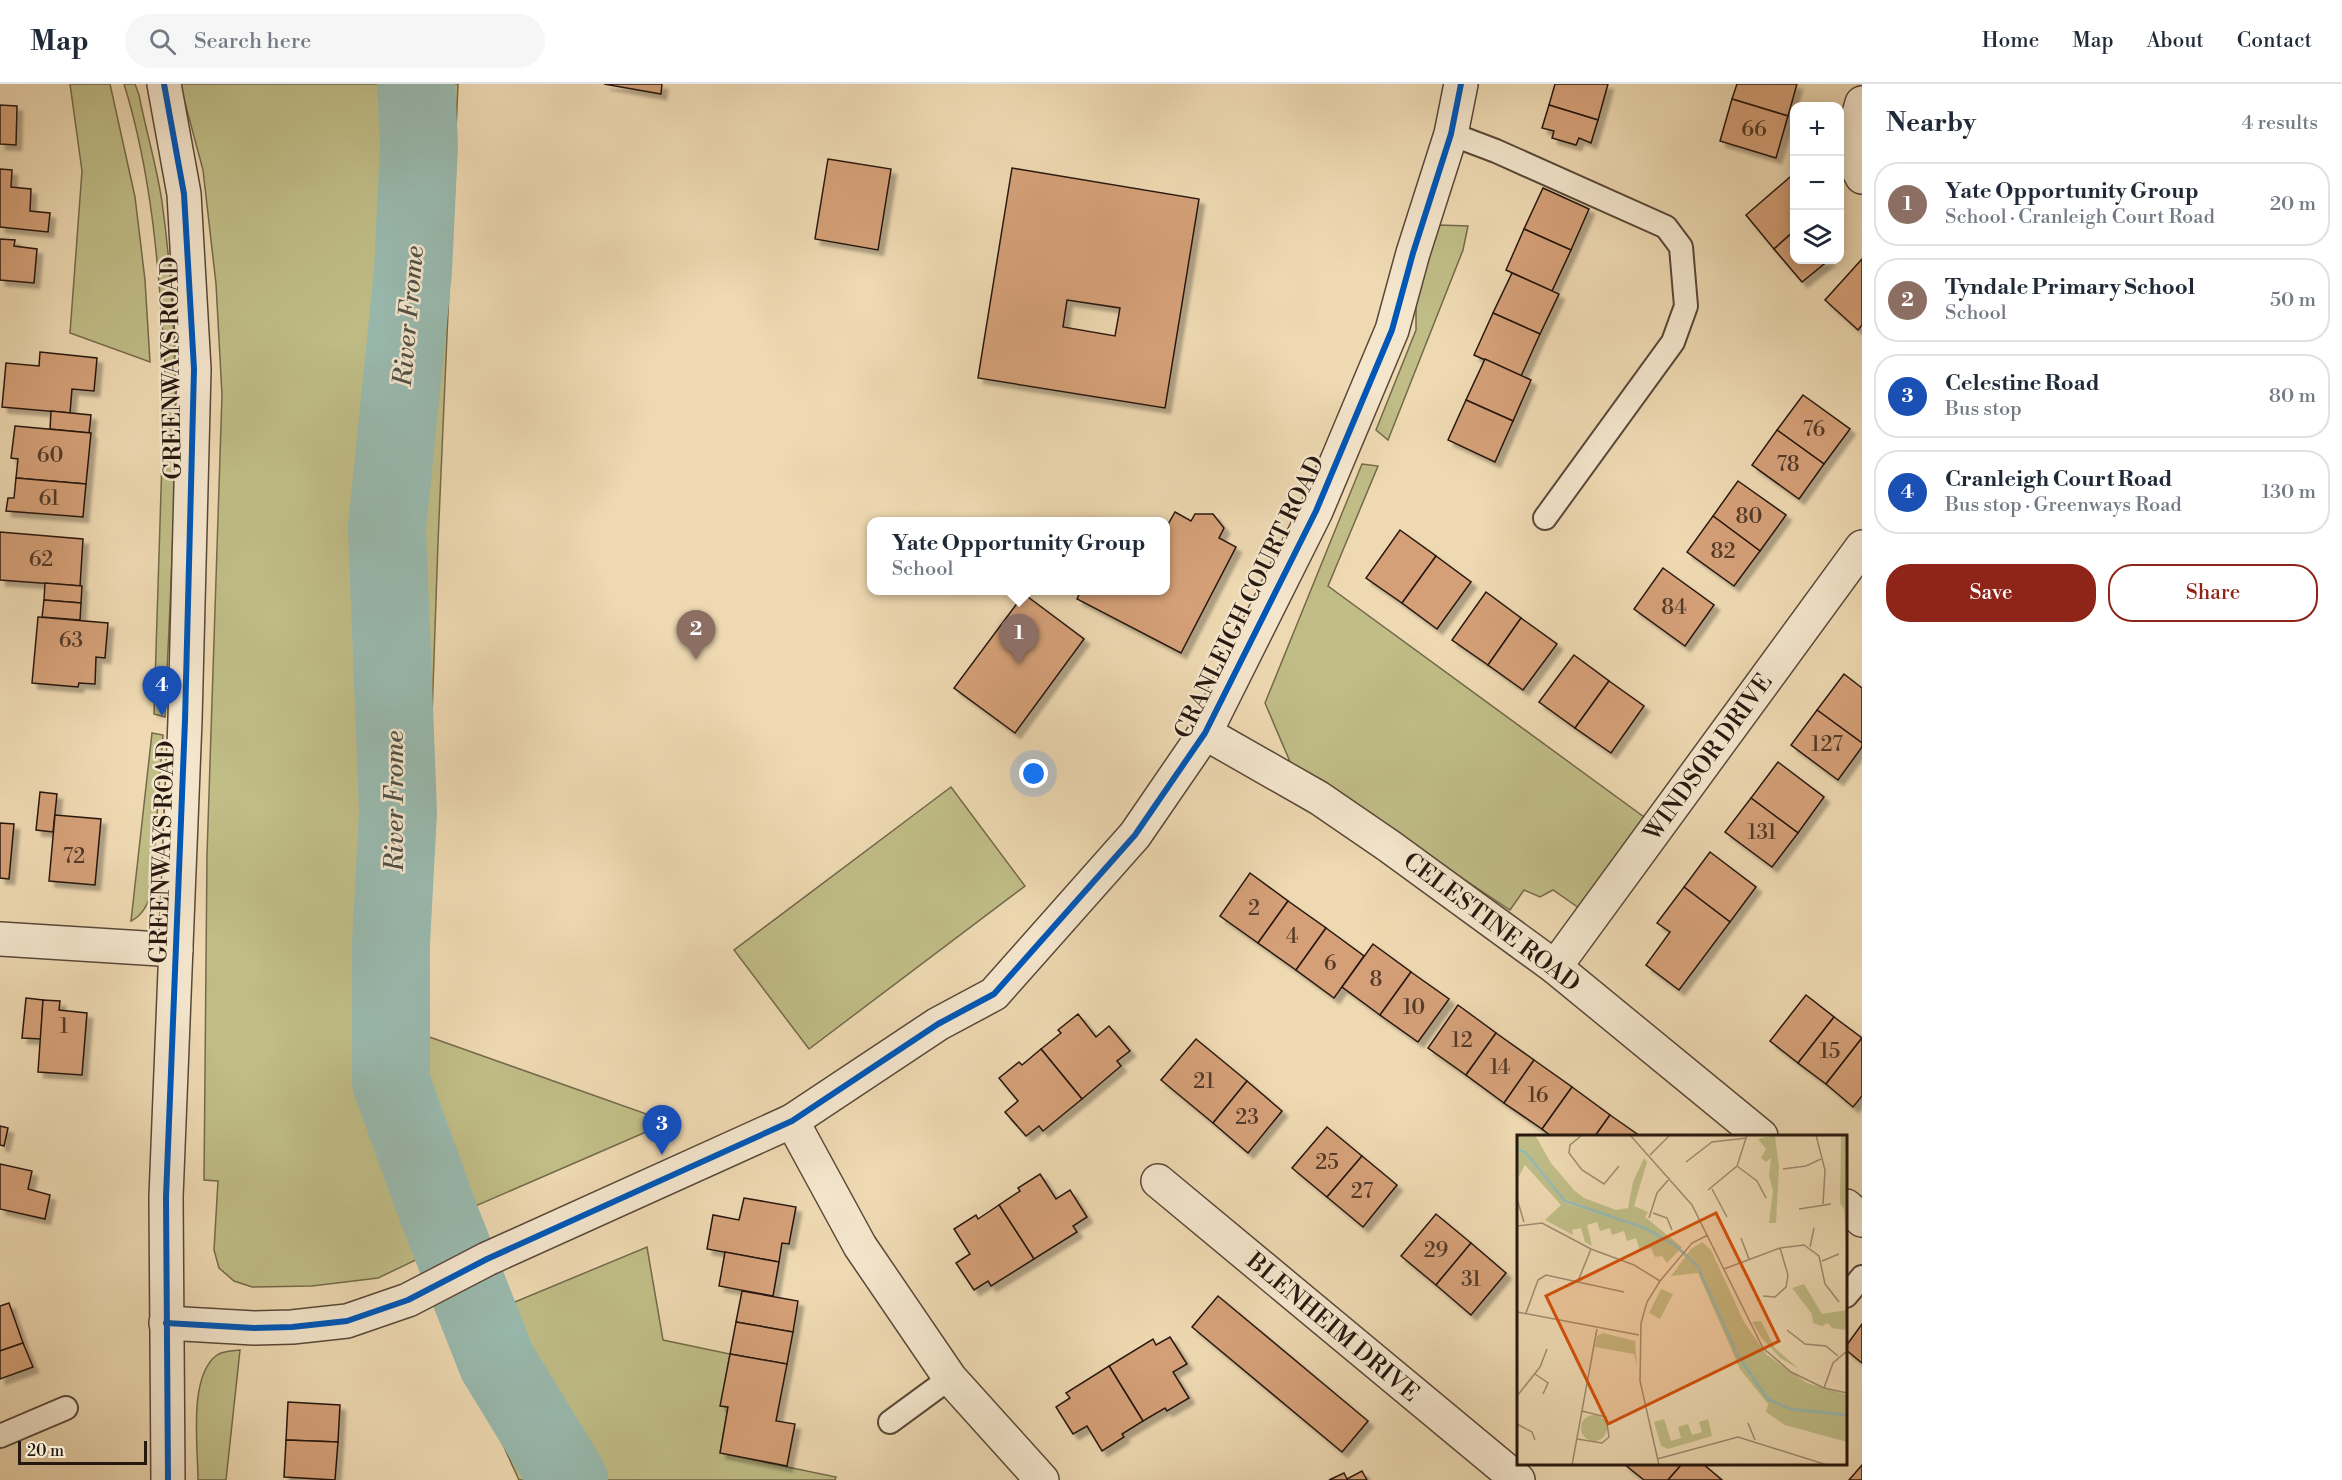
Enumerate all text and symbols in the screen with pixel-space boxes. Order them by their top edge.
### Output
search box [125,14,545,68]
text: Map [30,24,89,59]
icon: search [146,25,179,58]
text: Search here [194,28,311,55]
text: Home [1982,28,2039,54]
text: Map [2072,28,2114,54]
text: About [2147,28,2204,54]
text: Contact [2237,28,2312,54]
map controls [1790,102,1844,264]
button: + [1790,102,1844,156]
text: Nearby [1886,107,1976,139]
text: 4 results [2241,111,2318,136]
house number: 66 [1741,117,1767,143]
button: − [1790,156,1844,210]
text: Yate Opportunity Group [1945,178,2199,205]
text: 1 [1903,192,1912,217]
text: 20 m [2270,192,2316,217]
text: School · Cranleigh Court Road [1945,205,2215,230]
button: layers [1790,210,1844,264]
water label: River Frome [387,244,431,389]
street label: GREENWAYS ROAD [155,256,189,480]
text: Tyndale Primary School [1945,274,2195,301]
text: 2 [1901,288,1914,313]
text: 50 m [2270,288,2316,313]
text: School [1945,301,2007,326]
text: Celestine Road [1945,370,2100,397]
text: 3 [1901,384,1914,409]
text: 80 m [2269,384,2316,409]
text: Bus stop [1945,397,2022,422]
house number: 76 [1803,417,1826,443]
house number: 60 [37,443,63,469]
street label: CRANLEIGH COURT ROAD [1168,451,1331,744]
house number: 78 [1776,452,1800,478]
text: Cranleigh Court Road [1945,466,2172,493]
text: 4 [1901,480,1914,505]
text: 130 m [2261,480,2316,505]
house number: 61 [38,486,60,512]
text: Bus stop · Greenways Road [1945,493,2182,518]
house number: 80 [1736,504,1762,530]
popup [867,517,1170,595]
text: Yate Opportunity Group [892,530,1145,557]
house number: 82 [1711,539,1735,565]
house number: 62 [29,547,53,573]
text: School [892,557,953,582]
button: Save [1886,564,2096,622]
button: Share [2108,564,2318,622]
house number: 84 [1661,595,1687,621]
pin: 2 [676,610,716,660]
pin: 1 [1000,614,1038,664]
house number: 63 [59,628,83,654]
pin: 4 [142,666,182,716]
street label: WINDSOR DRIVE [1637,668,1780,848]
water label: River Frome [379,731,411,872]
house number: 127 [1811,732,1843,758]
street label: GREENWAYS ROAD [144,740,182,964]
your location [1019,759,1048,788]
house number: 131 [1747,820,1777,846]
house number: 72 [63,844,85,870]
street label: CELESTINE ROAD [1397,847,1586,999]
house number: 2 [1248,896,1260,922]
house number: 4 [1286,924,1298,950]
house number: 6 [1324,951,1337,977]
house number: 8 [1370,967,1382,993]
house number: 10 [1403,995,1425,1021]
house number: 1 [59,1014,69,1040]
house number: 12 [1451,1028,1473,1054]
house number: 15 [1820,1039,1840,1065]
house number: 14 [1490,1055,1510,1081]
house number: 21 [1193,1069,1215,1095]
house number: 16 [1527,1083,1549,1109]
house number: 23 [1235,1105,1259,1131]
pin: 3 [642,1106,682,1155]
inset map [1517,1135,1847,1465]
house number: 25 [1315,1150,1339,1176]
house number: 27 [1351,1179,1374,1205]
house number: 29 [1424,1238,1448,1264]
street label: BLENHEIM DRIVE [1239,1246,1425,1409]
house number: 31 [1461,1267,1481,1293]
scale bar [18,1438,147,1466]
text: 20 m [27,1441,64,1461]

